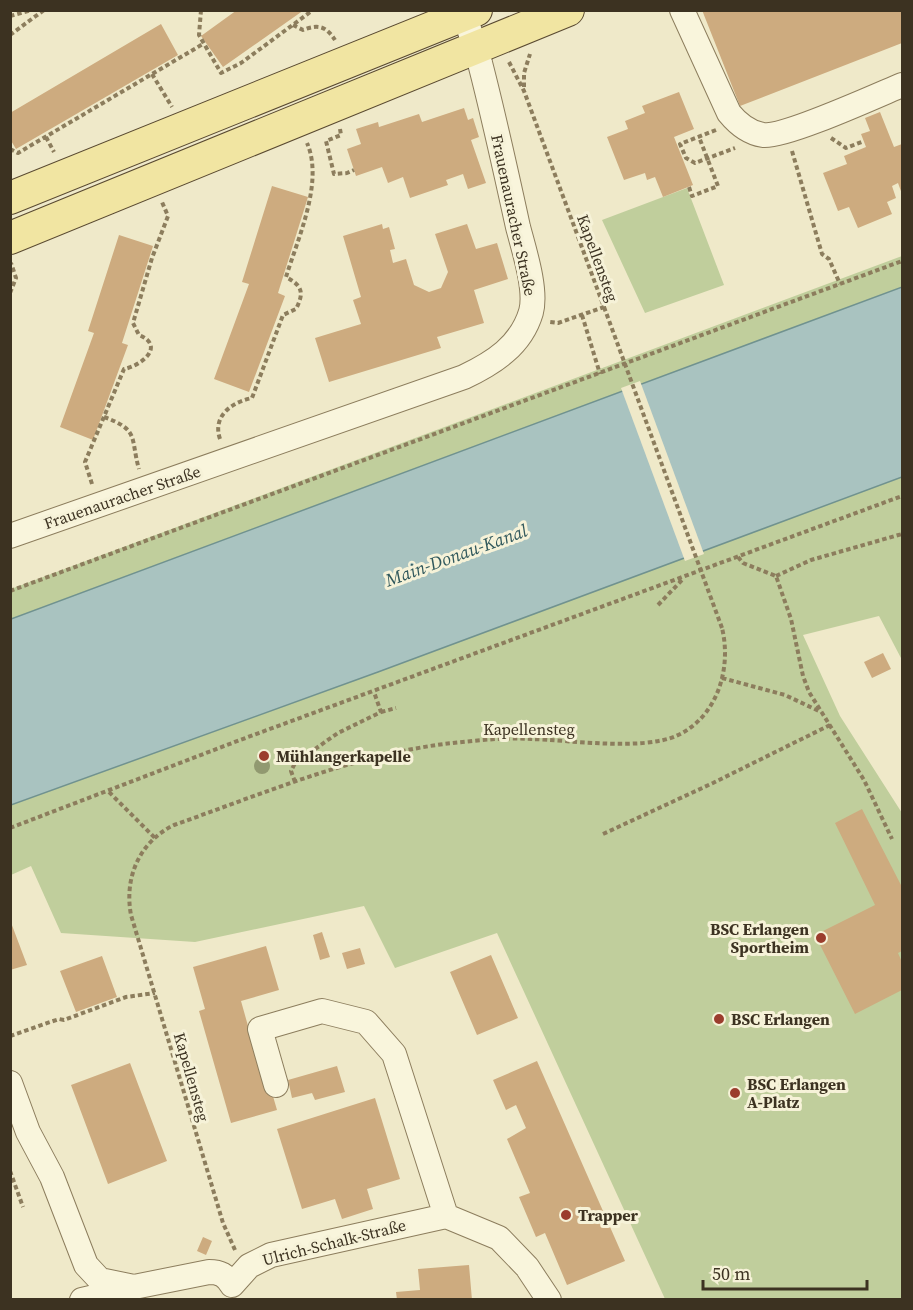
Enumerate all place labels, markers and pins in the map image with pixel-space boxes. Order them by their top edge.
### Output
place label: Mühlangerkapelle [276,745,411,767]
marker: Mühlangerkapelle [257,749,271,763]
place label: BSC Erlangen Sportheim [710,918,809,958]
marker: BSC Erlangen Sportheim [814,931,828,945]
place label: BSC Erlangen [731,1008,830,1030]
marker: BSC Erlangen [712,1012,726,1026]
place label: BSC Erlangen A-Platz [747,1073,846,1113]
marker: BSC Erlangen A-Platz [728,1086,742,1100]
place label: Trapper [578,1204,639,1226]
marker: Trapper [559,1208,573,1222]

